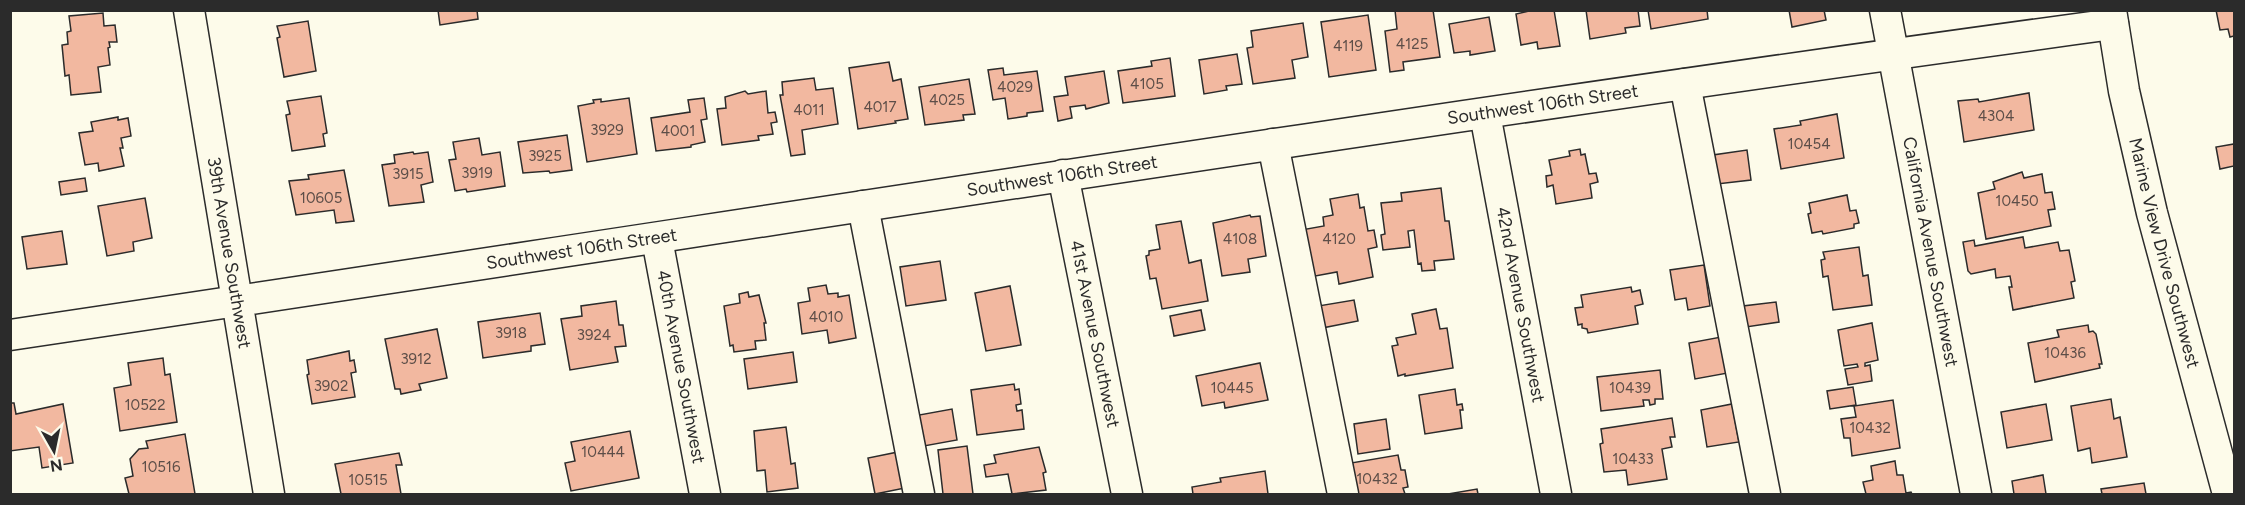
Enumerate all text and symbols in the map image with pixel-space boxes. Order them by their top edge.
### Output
house number: 4125 [1396,35,1428,53]
house number: 4119 [1333,37,1363,55]
house number: 4105 [1130,75,1164,93]
house number: 4029 [997,78,1033,96]
street label: Southwest 106th Street [1446,80,1640,129]
house number: 4025 [929,91,965,109]
house number: 4017 [863,98,897,116]
house number: 4011 [793,101,825,119]
house number: 4304 [1978,107,2014,125]
house number: 3929 [590,121,624,139]
house number: 4001 [661,122,695,140]
house number: 10454 [1787,135,1831,153]
street label: California Avenue Southwest [1898,135,1963,369]
street label: Marine View Drive Southwest [2124,136,2205,371]
house number: 3925 [528,147,562,165]
street label: Southwest 106th Street [965,151,1159,201]
street label: 39th Avenue Southwest [202,155,256,350]
house number: 3919 [461,164,493,182]
house number: 3915 [392,165,424,183]
house number: 10605 [300,189,342,207]
house number: 10450 [1995,192,2039,210]
street label: 42nd Avenue Southwest [1492,205,1550,405]
street label: Southwest 106th Street [485,224,679,274]
house number: 4108 [1223,230,1257,248]
house number: 4120 [1322,230,1356,248]
street label: 41st Avenue Southwest [1065,238,1124,430]
street label: 40th Avenue Southwest [652,268,710,466]
house number: 4010 [809,308,843,326]
house number: 3918 [495,324,527,342]
house number: 3924 [577,326,611,344]
house number: 10436 [2044,344,2086,362]
house number: 3912 [400,350,432,368]
house number: 3902 [314,377,348,395]
house number: 10445 [1210,379,1254,397]
house number: 10439 [1609,379,1651,397]
house number: 10522 [124,396,166,414]
house number: 10432 [1849,419,1891,437]
north arrow [24,421,84,481]
house number: 10444 [581,443,625,461]
house number: 10433 [1612,450,1654,468]
text: N [49,455,64,476]
house number: 10516 [141,458,181,476]
house number: 10432 [1356,470,1398,488]
house number: 10515 [348,471,388,489]

